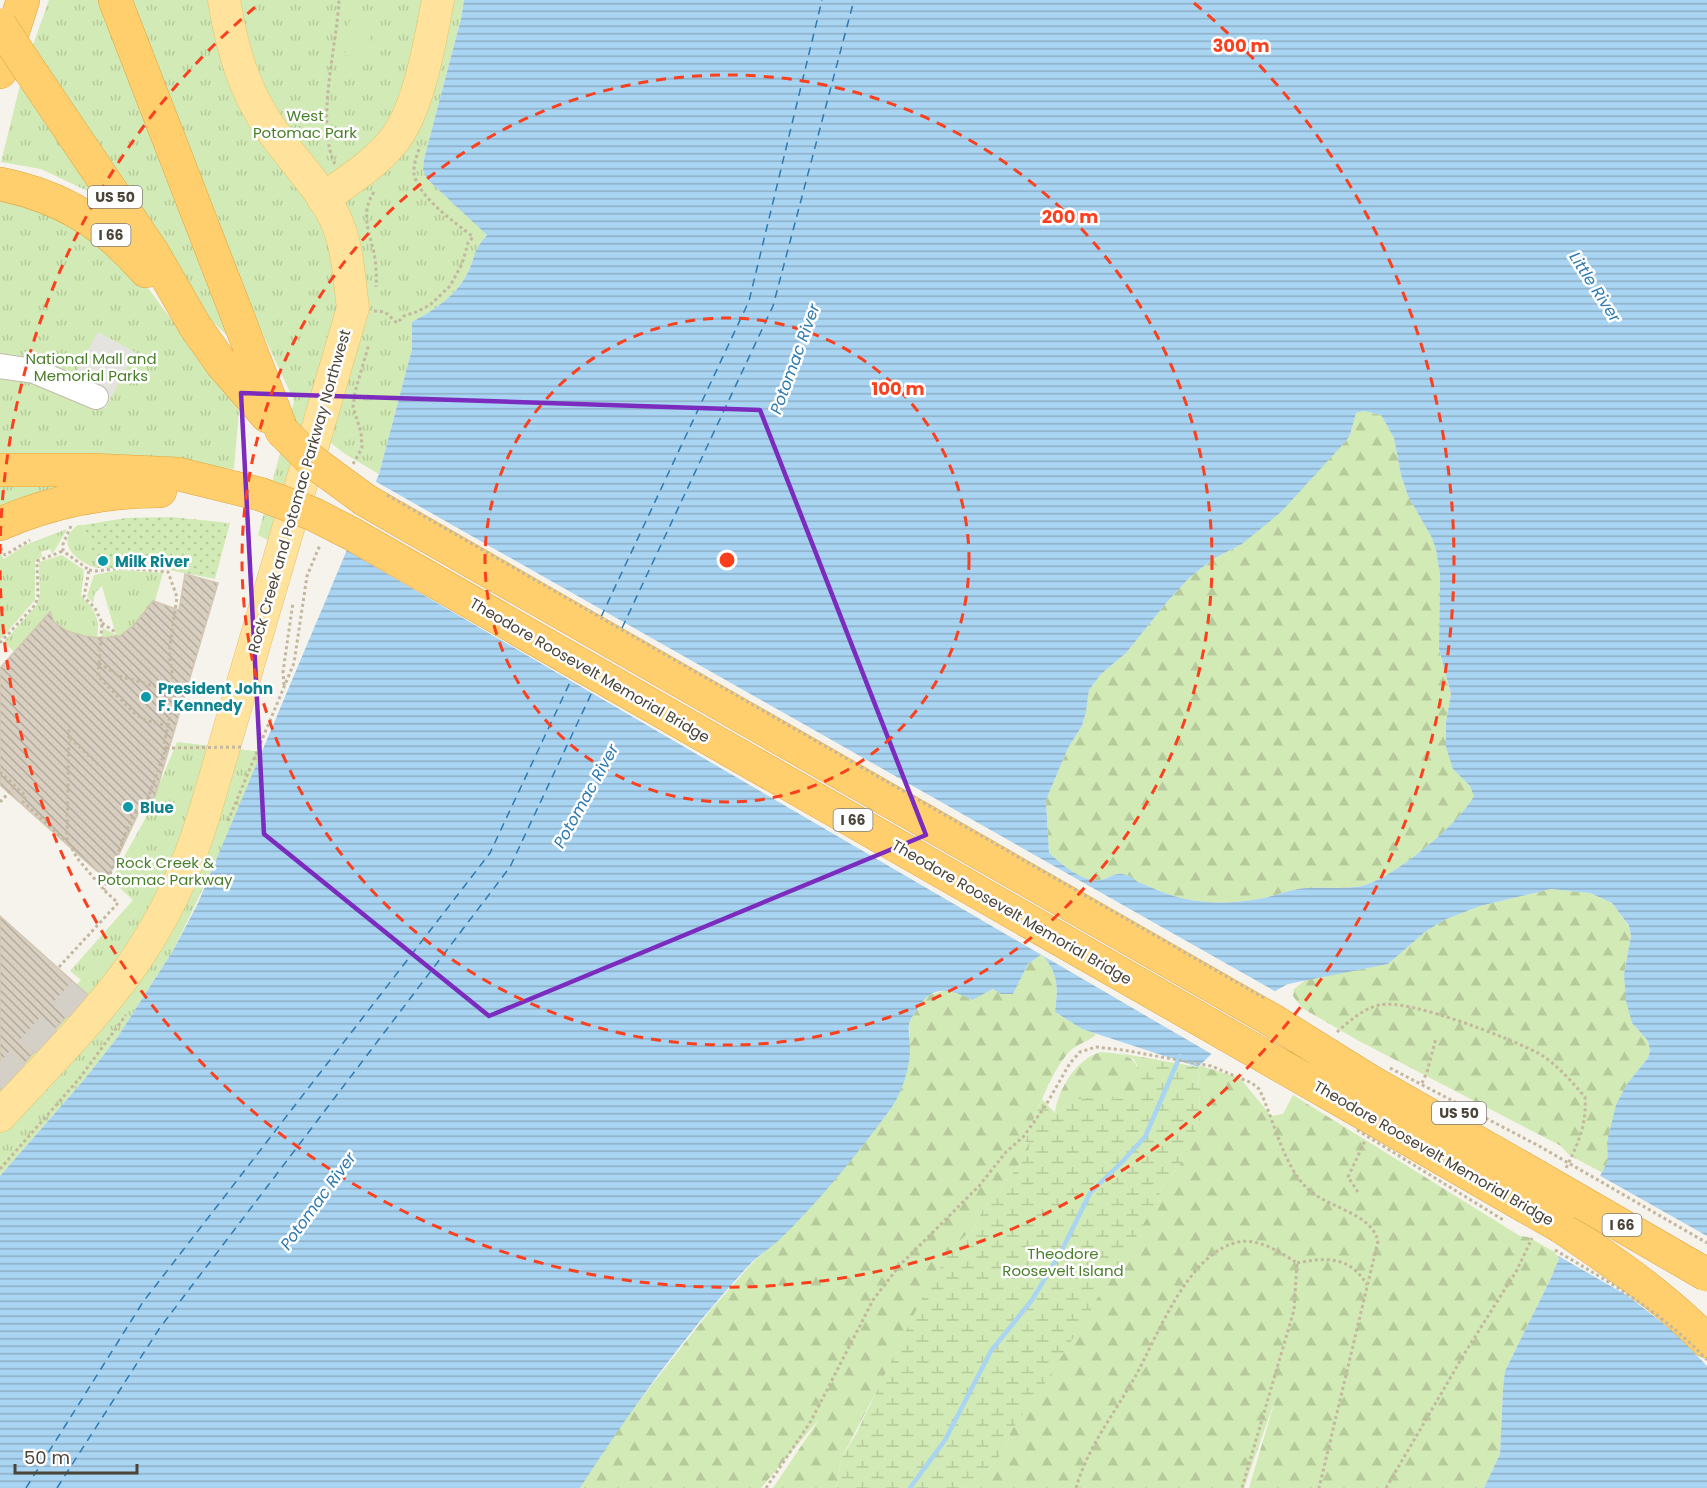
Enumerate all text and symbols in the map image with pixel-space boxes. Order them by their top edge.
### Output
text: 300 m [1212,33,1270,58]
park label: West Potomac Park [253,105,357,143]
road number: US 50 [88,186,142,208]
text: 200 m [1042,204,1098,229]
road number: I 66 [92,224,130,246]
water label: Little River [1564,247,1627,328]
water label: Potomac River [764,300,826,417]
street label: Rock Creek and Potomac Parkway Northwest [243,327,355,655]
park label: National Mall and Memorial Parks [25,348,157,386]
text: 100 m [871,376,925,401]
centre of rings [717,550,737,570]
place label: Milk River [115,551,190,572]
marker: Milk River [96,554,110,568]
street label: Theodore Roosevelt Memorial Bridge [466,592,714,748]
place label: President John F. Kennedy [158,678,273,716]
marker: President John F. Kennedy [139,690,153,704]
water label: Potomac River [548,739,625,852]
place label: Blue [140,797,174,818]
marker: Blue [121,800,135,814]
road number: I 66 [834,809,872,831]
street label: Theodore Roosevelt Memorial Bridge [888,834,1136,990]
park label: Rock Creek & Potomac Parkway [97,852,233,890]
street label: Theodore Roosevelt Memorial Bridge [1310,1075,1558,1231]
road number: US 50 [1432,1102,1486,1124]
water label: Potomac River [275,1147,362,1255]
road number: I 66 [1602,1214,1642,1236]
park label: Theodore Roosevelt Island [1002,1243,1124,1281]
scale bar [15,1437,136,1475]
text: 50 m [24,1445,70,1470]

